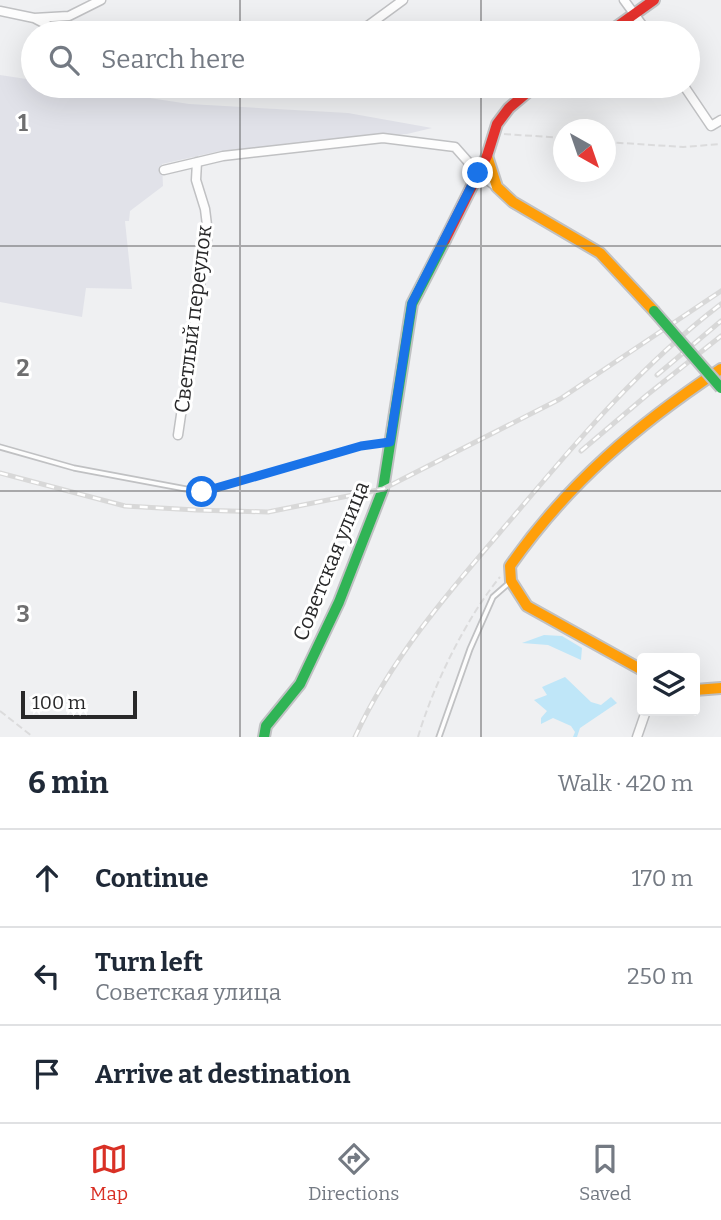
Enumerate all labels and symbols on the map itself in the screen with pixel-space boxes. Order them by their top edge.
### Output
text: 1 [18,109,28,137]
north arrow [553,119,616,182]
route end [462,157,493,188]
street label: Светлый переулок [169,223,218,414]
text: 2 [17,354,30,382]
route start [186,476,217,507]
street label: Советская улица [287,477,375,645]
text: 3 [16,600,30,628]
scale bar [21,688,136,720]

